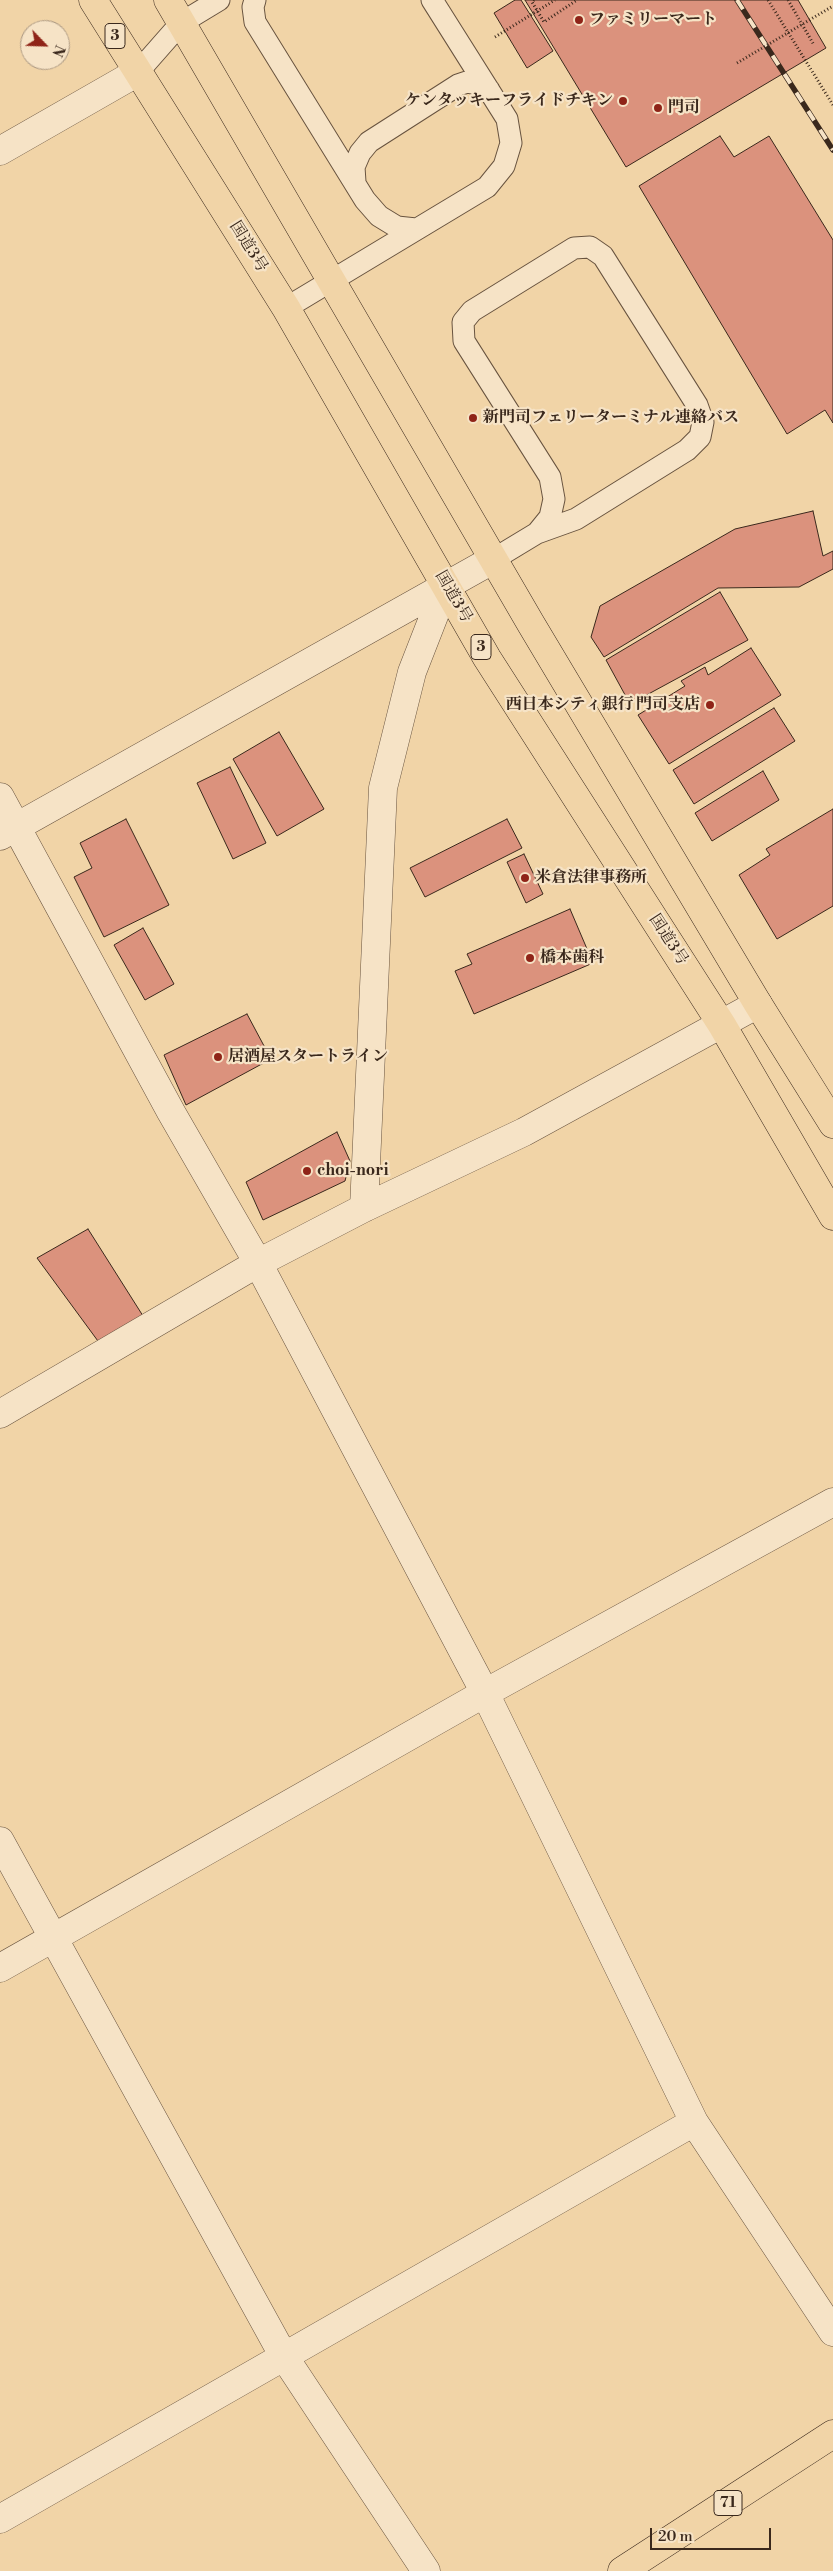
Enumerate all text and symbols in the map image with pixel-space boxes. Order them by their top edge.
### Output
place label: ファミリーマート [589,10,717,30]
marker: ファミリーマート [573,14,585,26]
north arrow [20,20,70,70]
road number: 3 [105,24,125,48]
text: N [47,42,68,59]
place label: ケンタッキーフライドチキン [405,91,613,111]
marker: ケンタッキーフライドチキン [617,95,629,107]
place label: 門司 [668,98,700,118]
marker: 門司 [652,102,664,114]
street label: 国道3号 [225,218,271,276]
place label: 新門司フェリーターミナル連絡バス [483,408,739,428]
marker: 新門司フェリーターミナル連絡バス [467,412,479,424]
street label: 国道3号 [430,568,476,626]
road number: 3 [471,634,491,660]
place label: 西日本シティ銀行 門司支店 [505,695,700,715]
marker: 西日本シティ銀行 門司支店 [704,699,716,711]
place label: 米倉法律事務所 [535,868,647,888]
marker: 米倉法律事務所 [519,872,531,884]
street label: 国道3号 [644,911,692,969]
place label: 橋本歯科 [540,948,604,968]
marker: 橋本歯科 [524,952,536,964]
place label: 居酒屋スタートライン [228,1047,388,1067]
marker: 居酒屋スタートライン [212,1051,224,1063]
place label: choi-nori [317,1161,389,1181]
marker: choi-nori [301,1165,313,1177]
road number: 71 [714,2490,742,2516]
scale bar [653,2518,774,2550]
text: 20 m [658,2527,693,2546]

